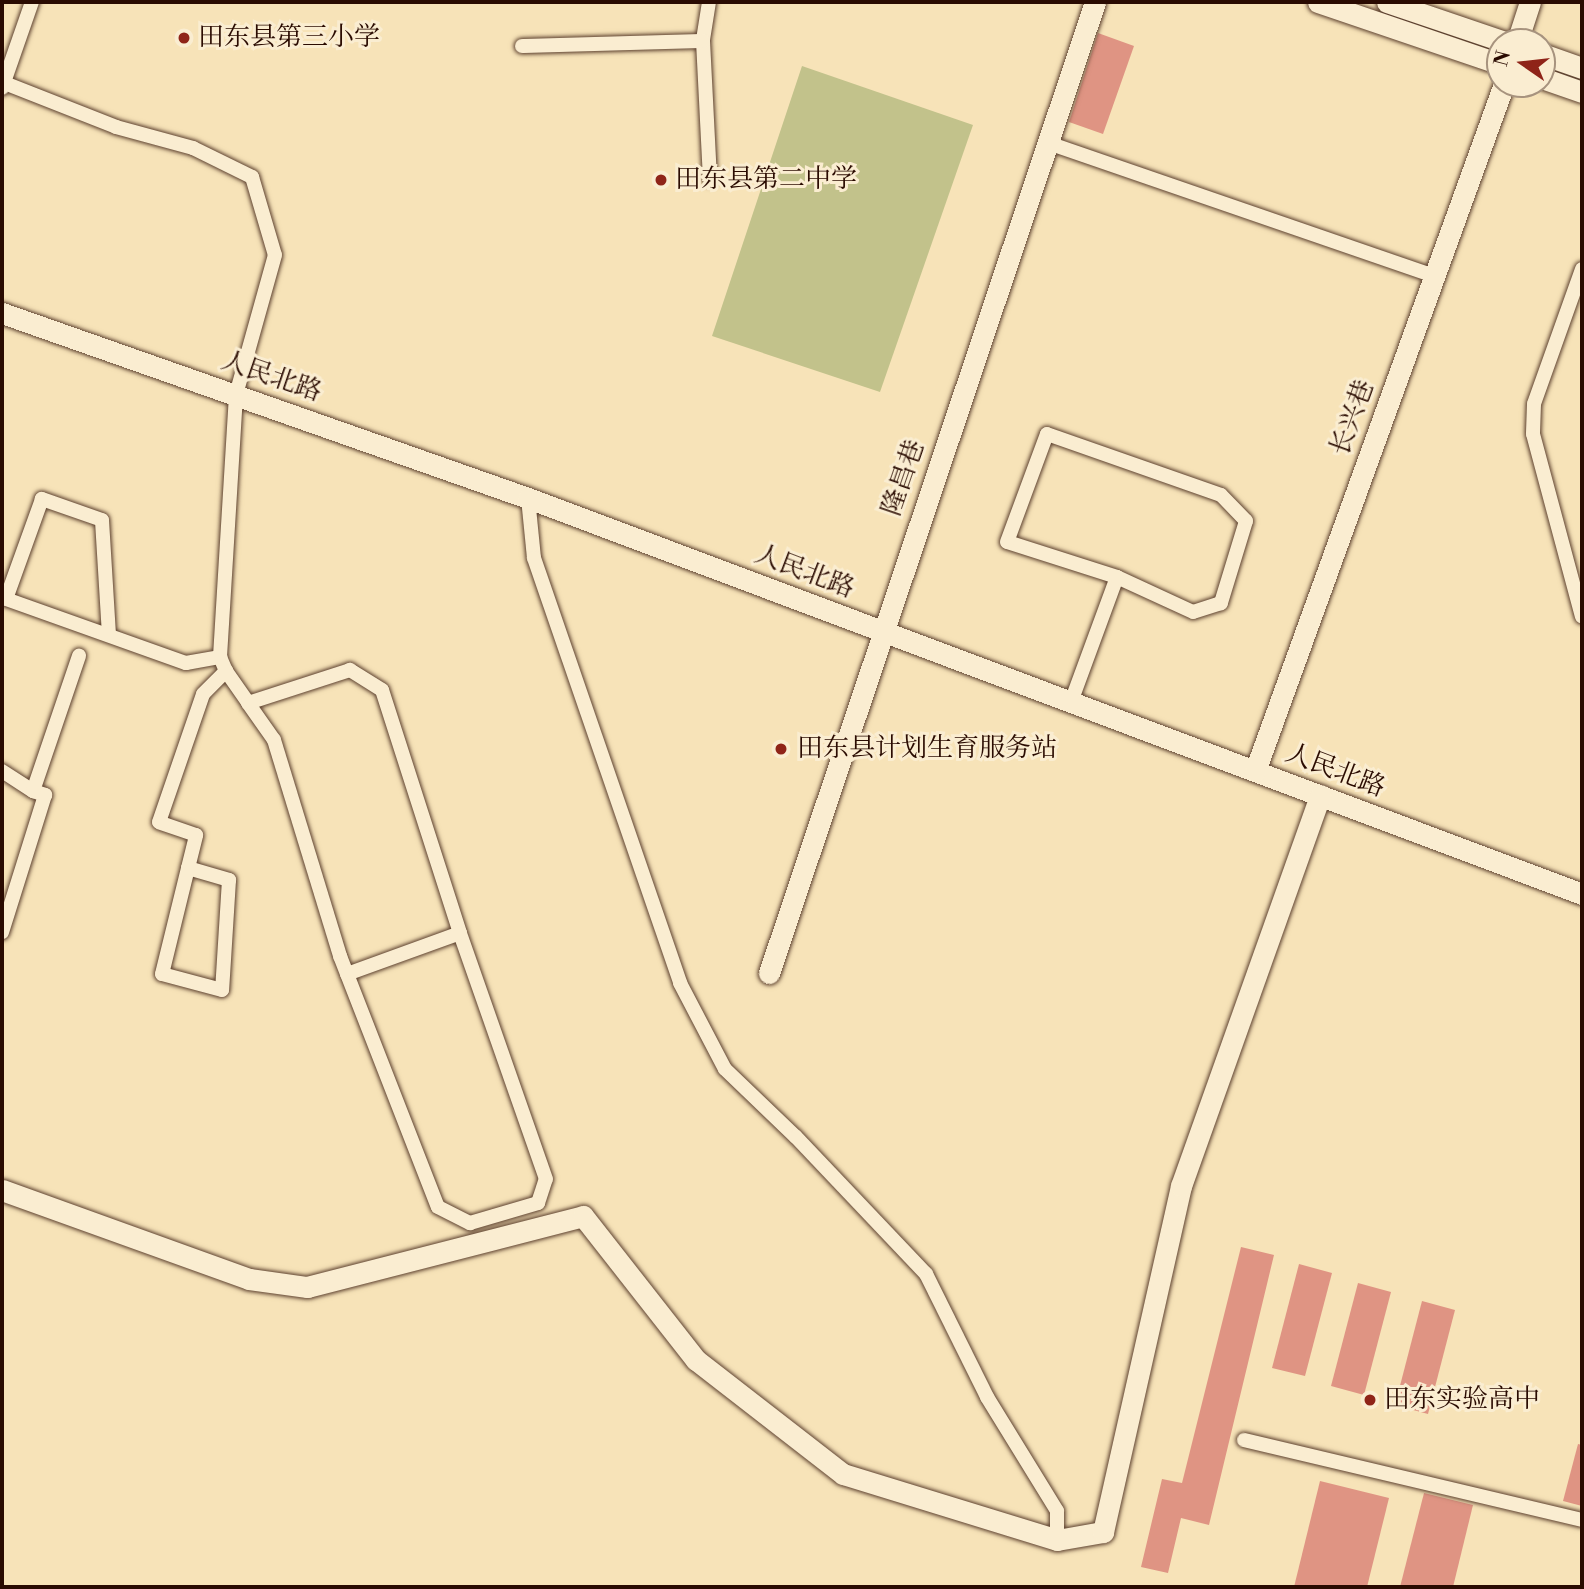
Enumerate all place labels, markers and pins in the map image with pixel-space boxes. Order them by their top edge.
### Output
place label: 田东县第三小学 [198,22,380,54]
marker: 田东县第三小学 [176,30,192,46]
place label: 田东县第二中学 [675,164,857,196]
marker: 田东县第二中学 [653,172,669,188]
place label: 田东县计划生育服务站 [797,733,1057,765]
marker: 田东县计划生育服务站 [771,739,791,759]
place label: 田东实验高中 [1384,1384,1540,1416]
marker: 田东实验高中 [1362,1392,1378,1408]

